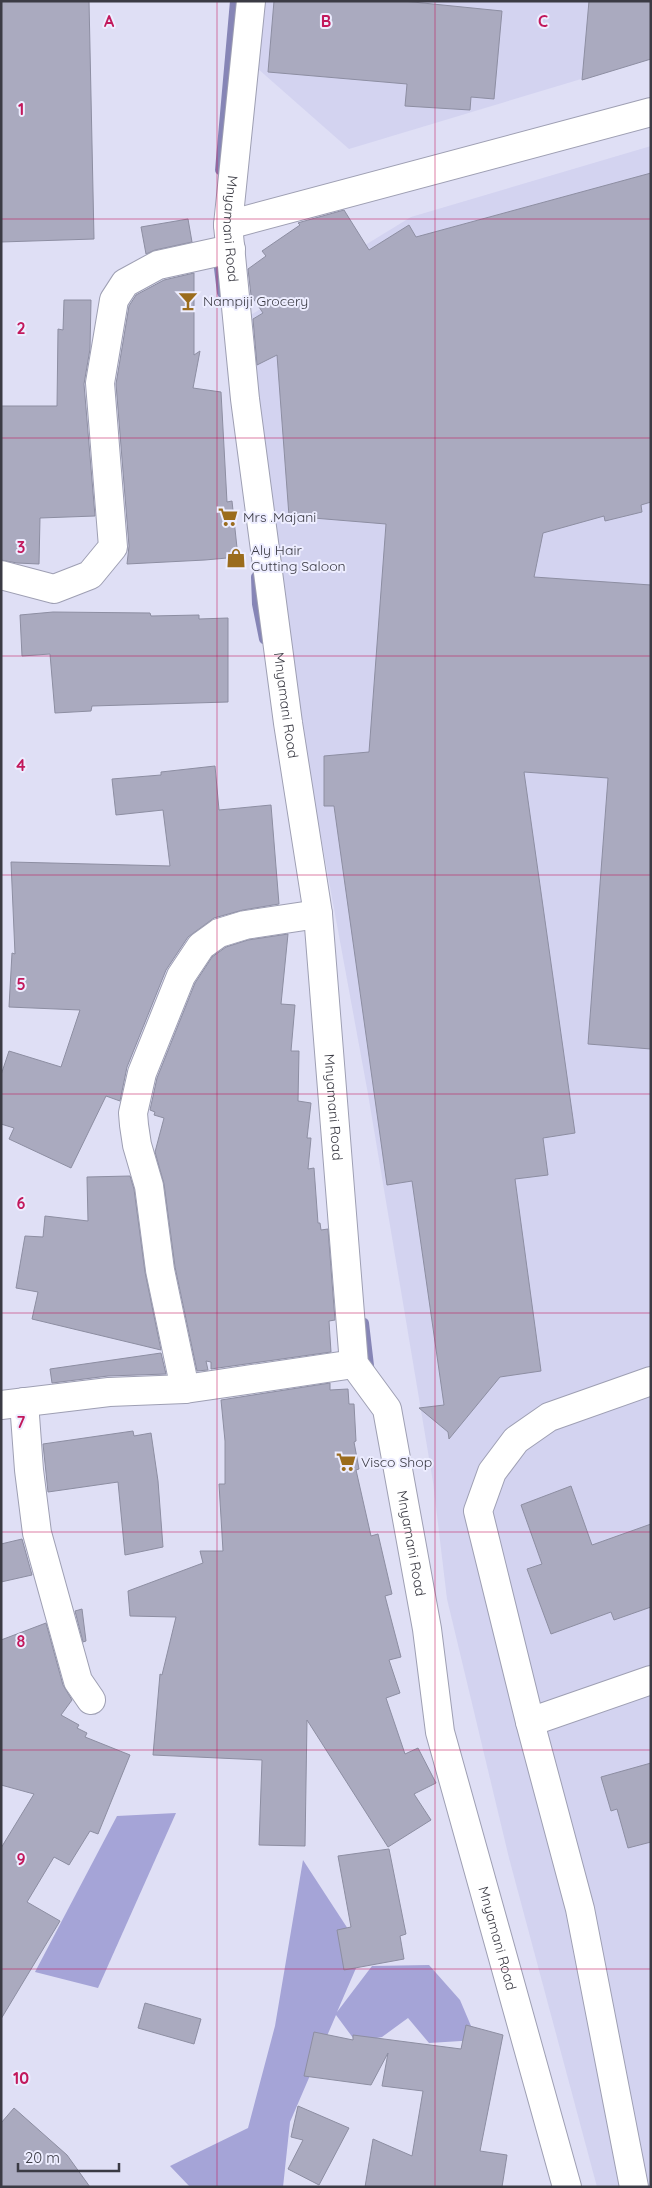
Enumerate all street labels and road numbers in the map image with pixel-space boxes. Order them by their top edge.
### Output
street label: Mnyamani Road [219,175,243,283]
street label: Mnyamani Road [270,651,302,760]
street label: Mnyamani Road [320,1053,347,1161]
street label: Mnyamani Road [393,1489,430,1598]
street label: Mnyamani Road [475,1884,521,1992]

